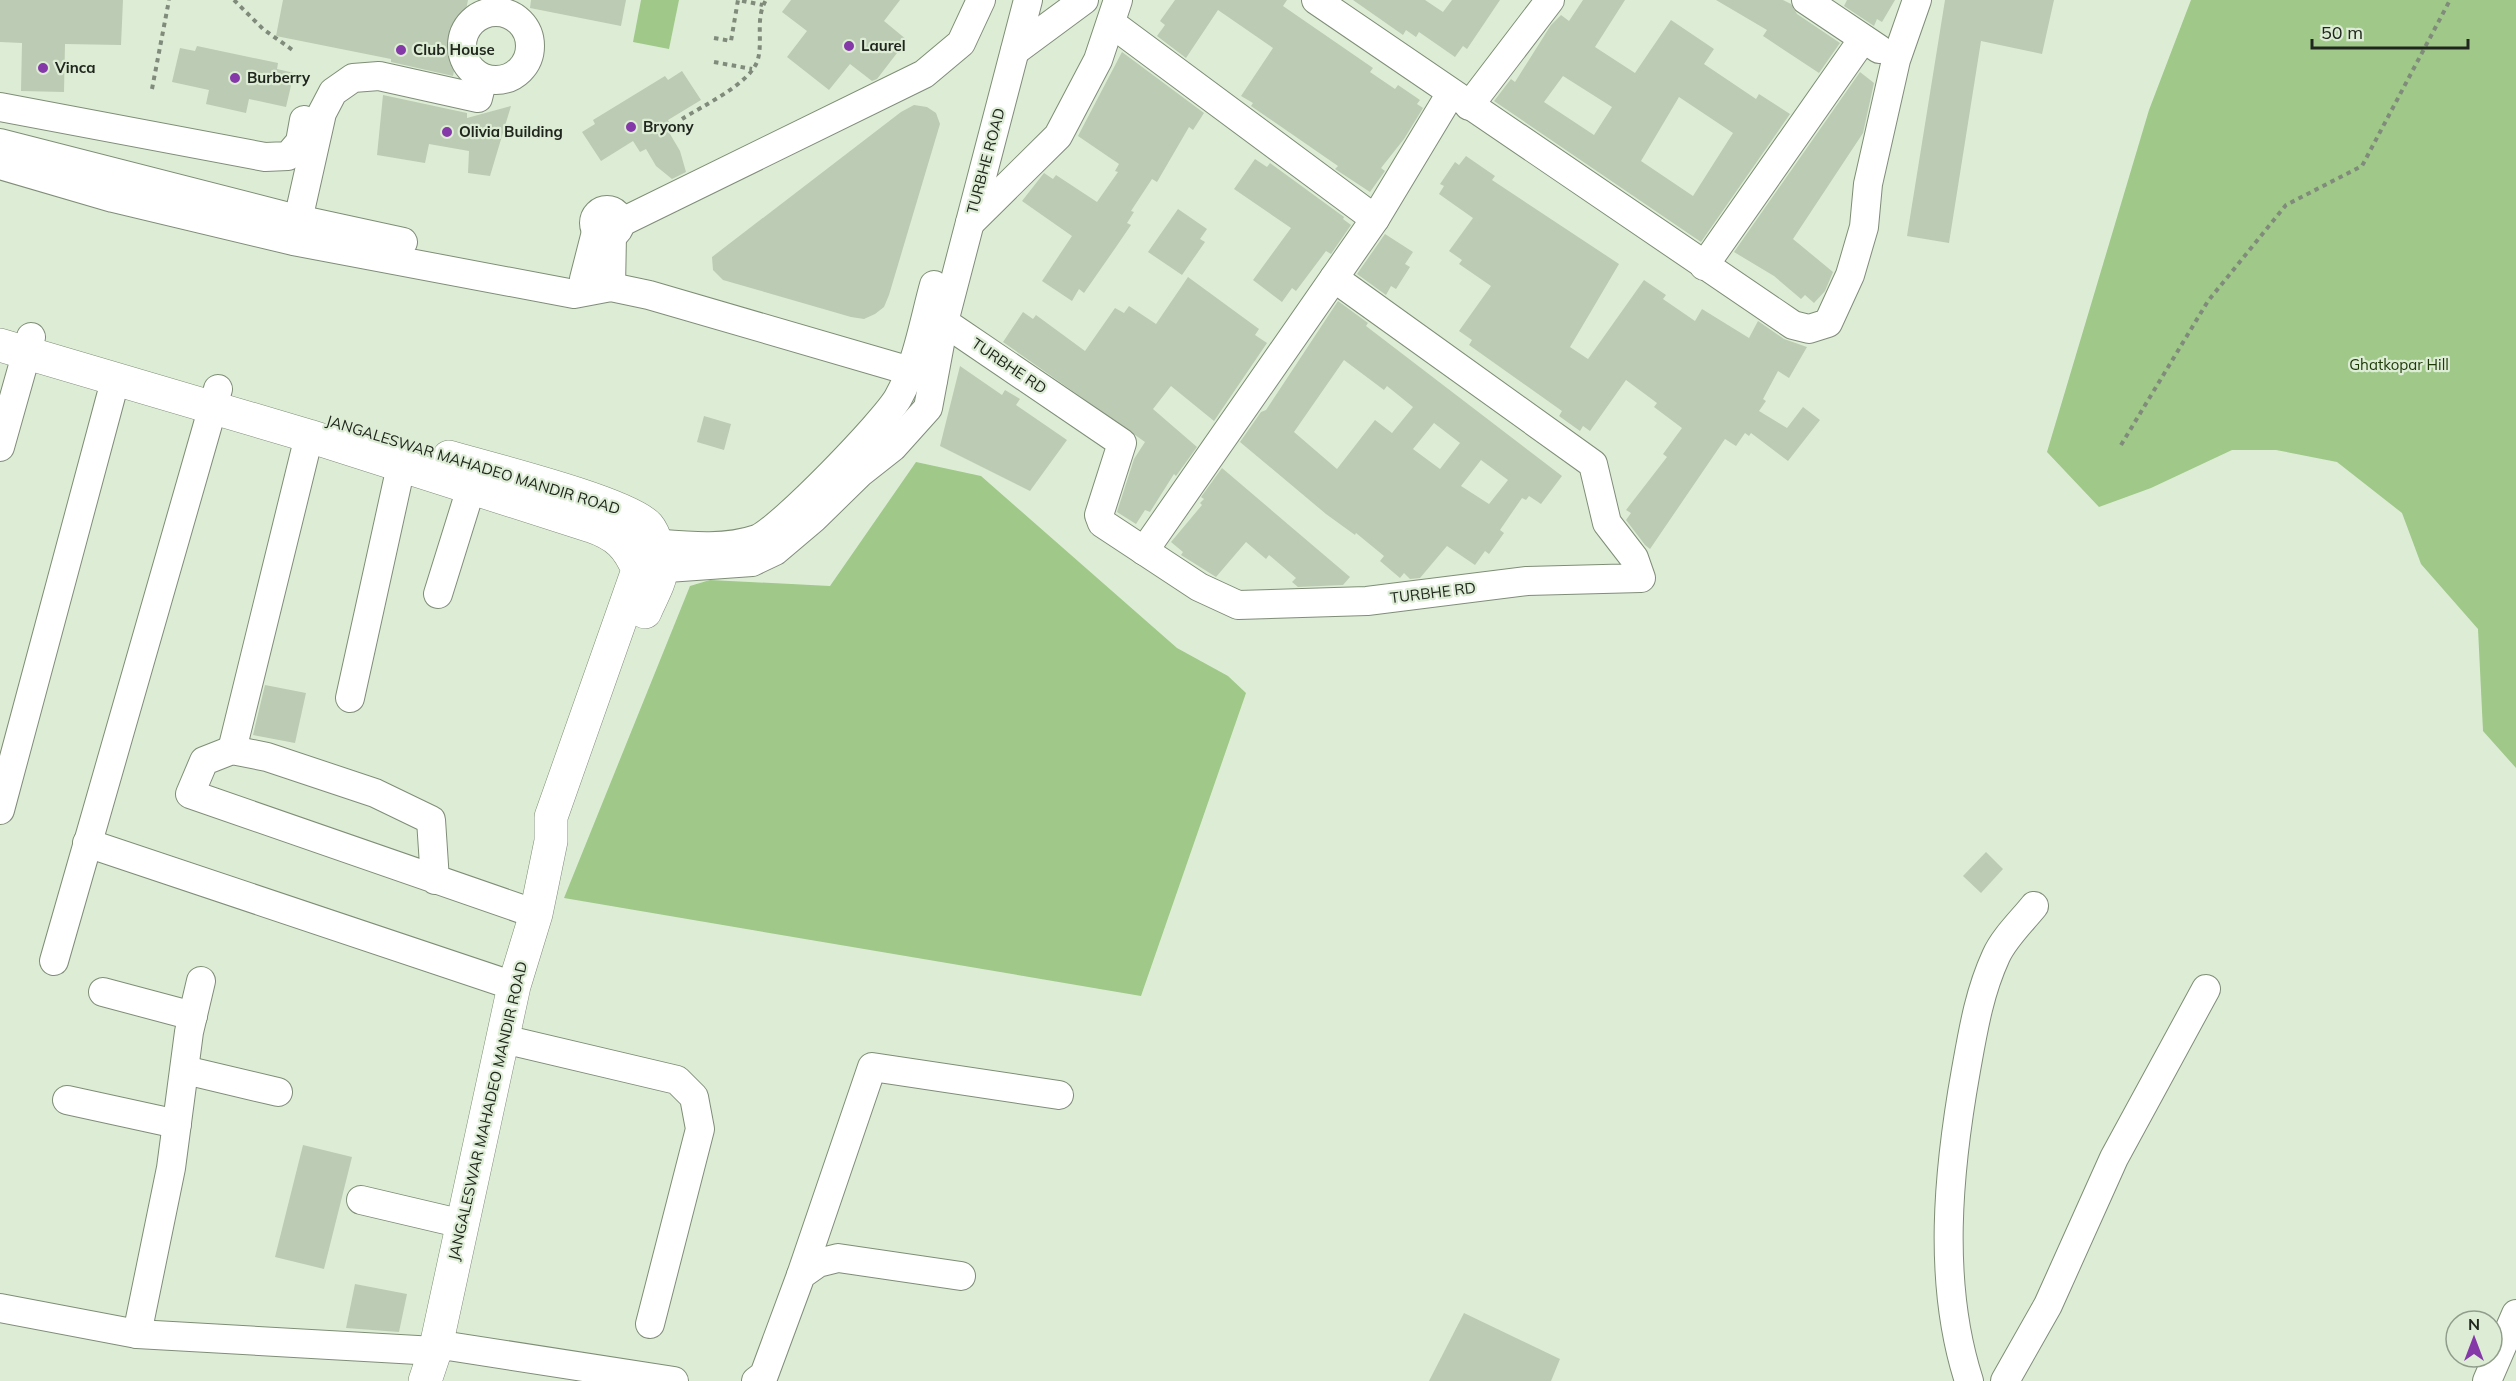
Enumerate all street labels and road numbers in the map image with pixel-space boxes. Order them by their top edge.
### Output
street label: TURBHE ROAD [962,106,1009,216]
street label: TURBHE RD [968,334,1050,398]
street label: JANGALESWAR MAHADEO MANDIR ROAD [324,411,623,518]
street label: TURBHE RD [1389,578,1477,607]
street label: JANGALESWAR MAHADEO MANDIR ROAD [444,959,531,1262]

